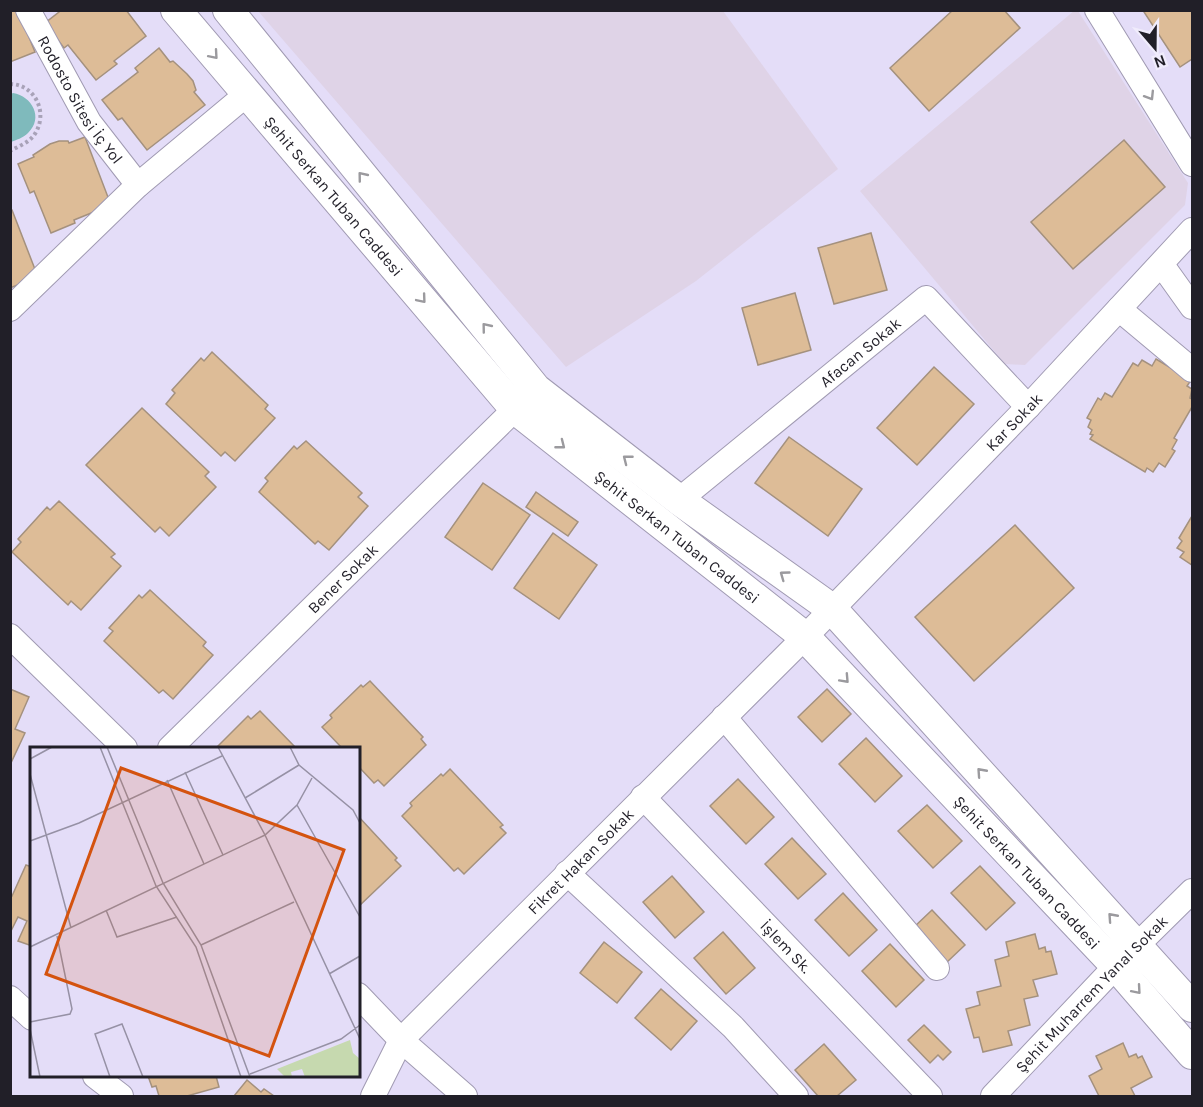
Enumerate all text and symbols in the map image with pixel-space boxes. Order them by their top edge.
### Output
north arrow [1125,18,1185,78]
street label: Rodosto Sitesi İç Yol [34,32,127,167]
one-way arrow [207,48,218,59]
text: N [1151,51,1169,73]
one-way arrow [1142,90,1154,100]
street label: Şehit Serkan Tuban Caddesi [261,112,407,280]
one-way arrow [359,171,370,182]
one-way arrow [415,292,426,303]
street label: Afacan Sokak [816,313,905,391]
one-way arrow [482,322,493,333]
street label: Kar Sokak [981,389,1046,455]
one-way arrow [554,437,565,448]
one-way arrow [623,456,634,467]
street label: Şehit Serkan Tuban Caddesi [591,466,764,607]
street label: Bener Sokak [304,540,382,617]
one-way arrow [780,571,791,582]
one-way arrow [838,673,849,683]
inset map [30,747,360,1077]
one-way arrow [977,768,988,779]
street label: Şehit Serkan Tuban Caddesi [950,791,1104,953]
street label: Fikret Hakan Sokak [523,804,637,918]
street label: Şehit Muharrem Yanal Sokak [1011,911,1172,1076]
one-way arrow [1108,913,1119,923]
street label: İşlem Sk. [757,916,816,977]
one-way arrow [1129,983,1140,994]

